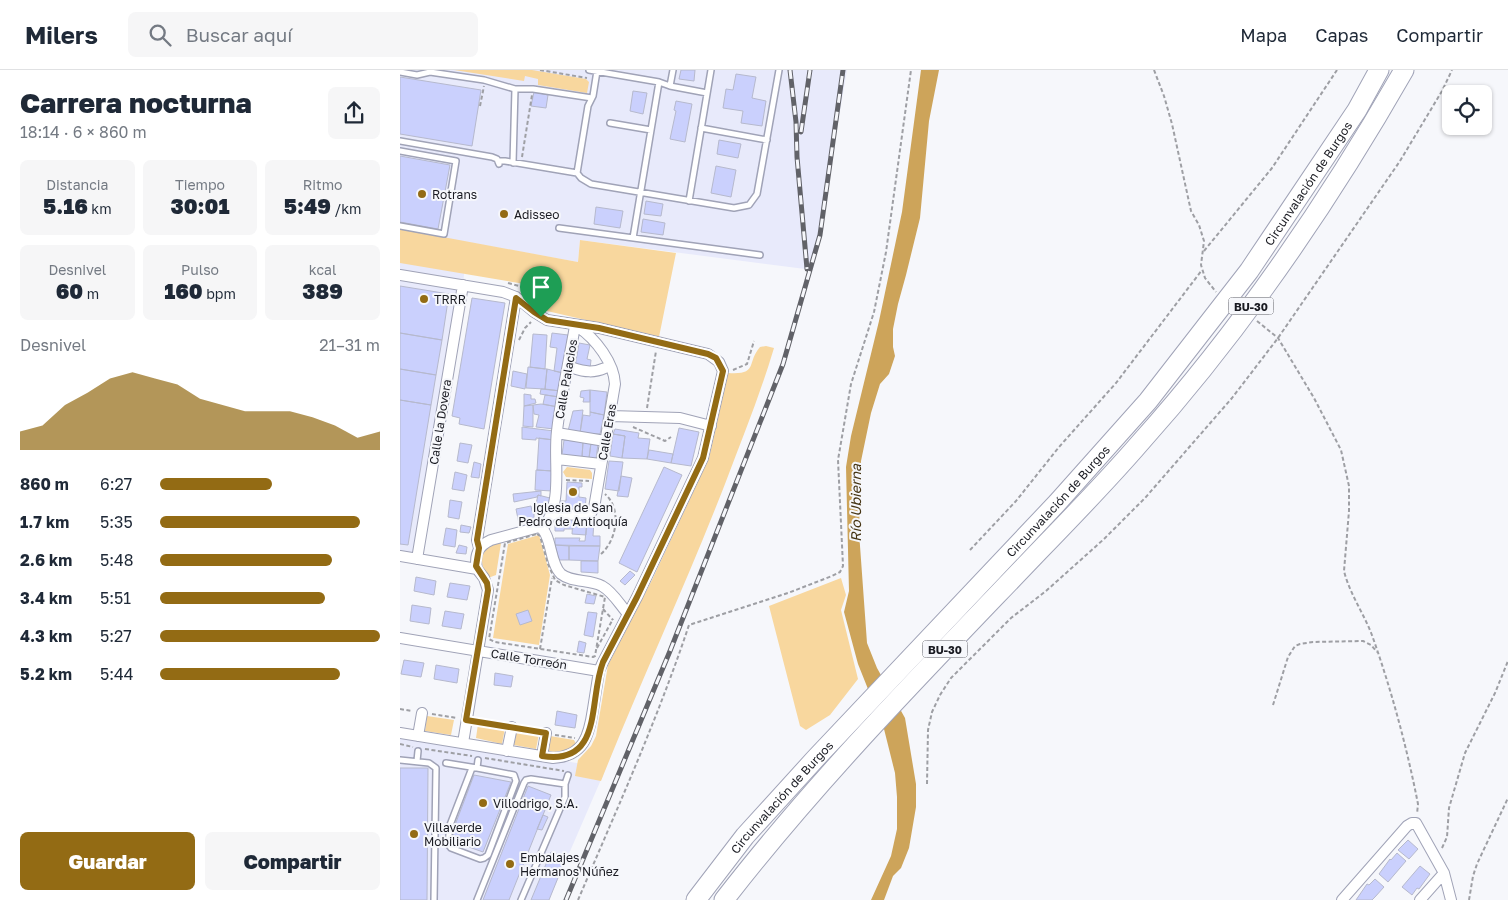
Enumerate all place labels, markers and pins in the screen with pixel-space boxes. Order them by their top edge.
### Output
place label: Rotrans [432,187,477,202]
marker: Rotrans [416,188,428,200]
place label: Adisseo [514,207,559,222]
marker: Adisseo [498,208,510,220]
pin [520,266,562,317]
place label: TRRR [434,292,466,307]
marker: TRRR [418,293,430,305]
marker: Iglesia de San Pedro de Antioquía [567,486,579,498]
place label: Iglesia de San Pedro de Antioquía [518,500,628,529]
place label: Villodrigo, S.A. [493,796,578,811]
marker: Villodrigo, S.A. [477,797,489,809]
place label: Villaverde Mobiliario [424,820,482,849]
marker: Villaverde Mobiliario [408,828,420,840]
place label: Embalajes Hermanos Núñez [520,850,619,879]
marker: Embalajes Hermanos Núñez [504,858,516,870]

